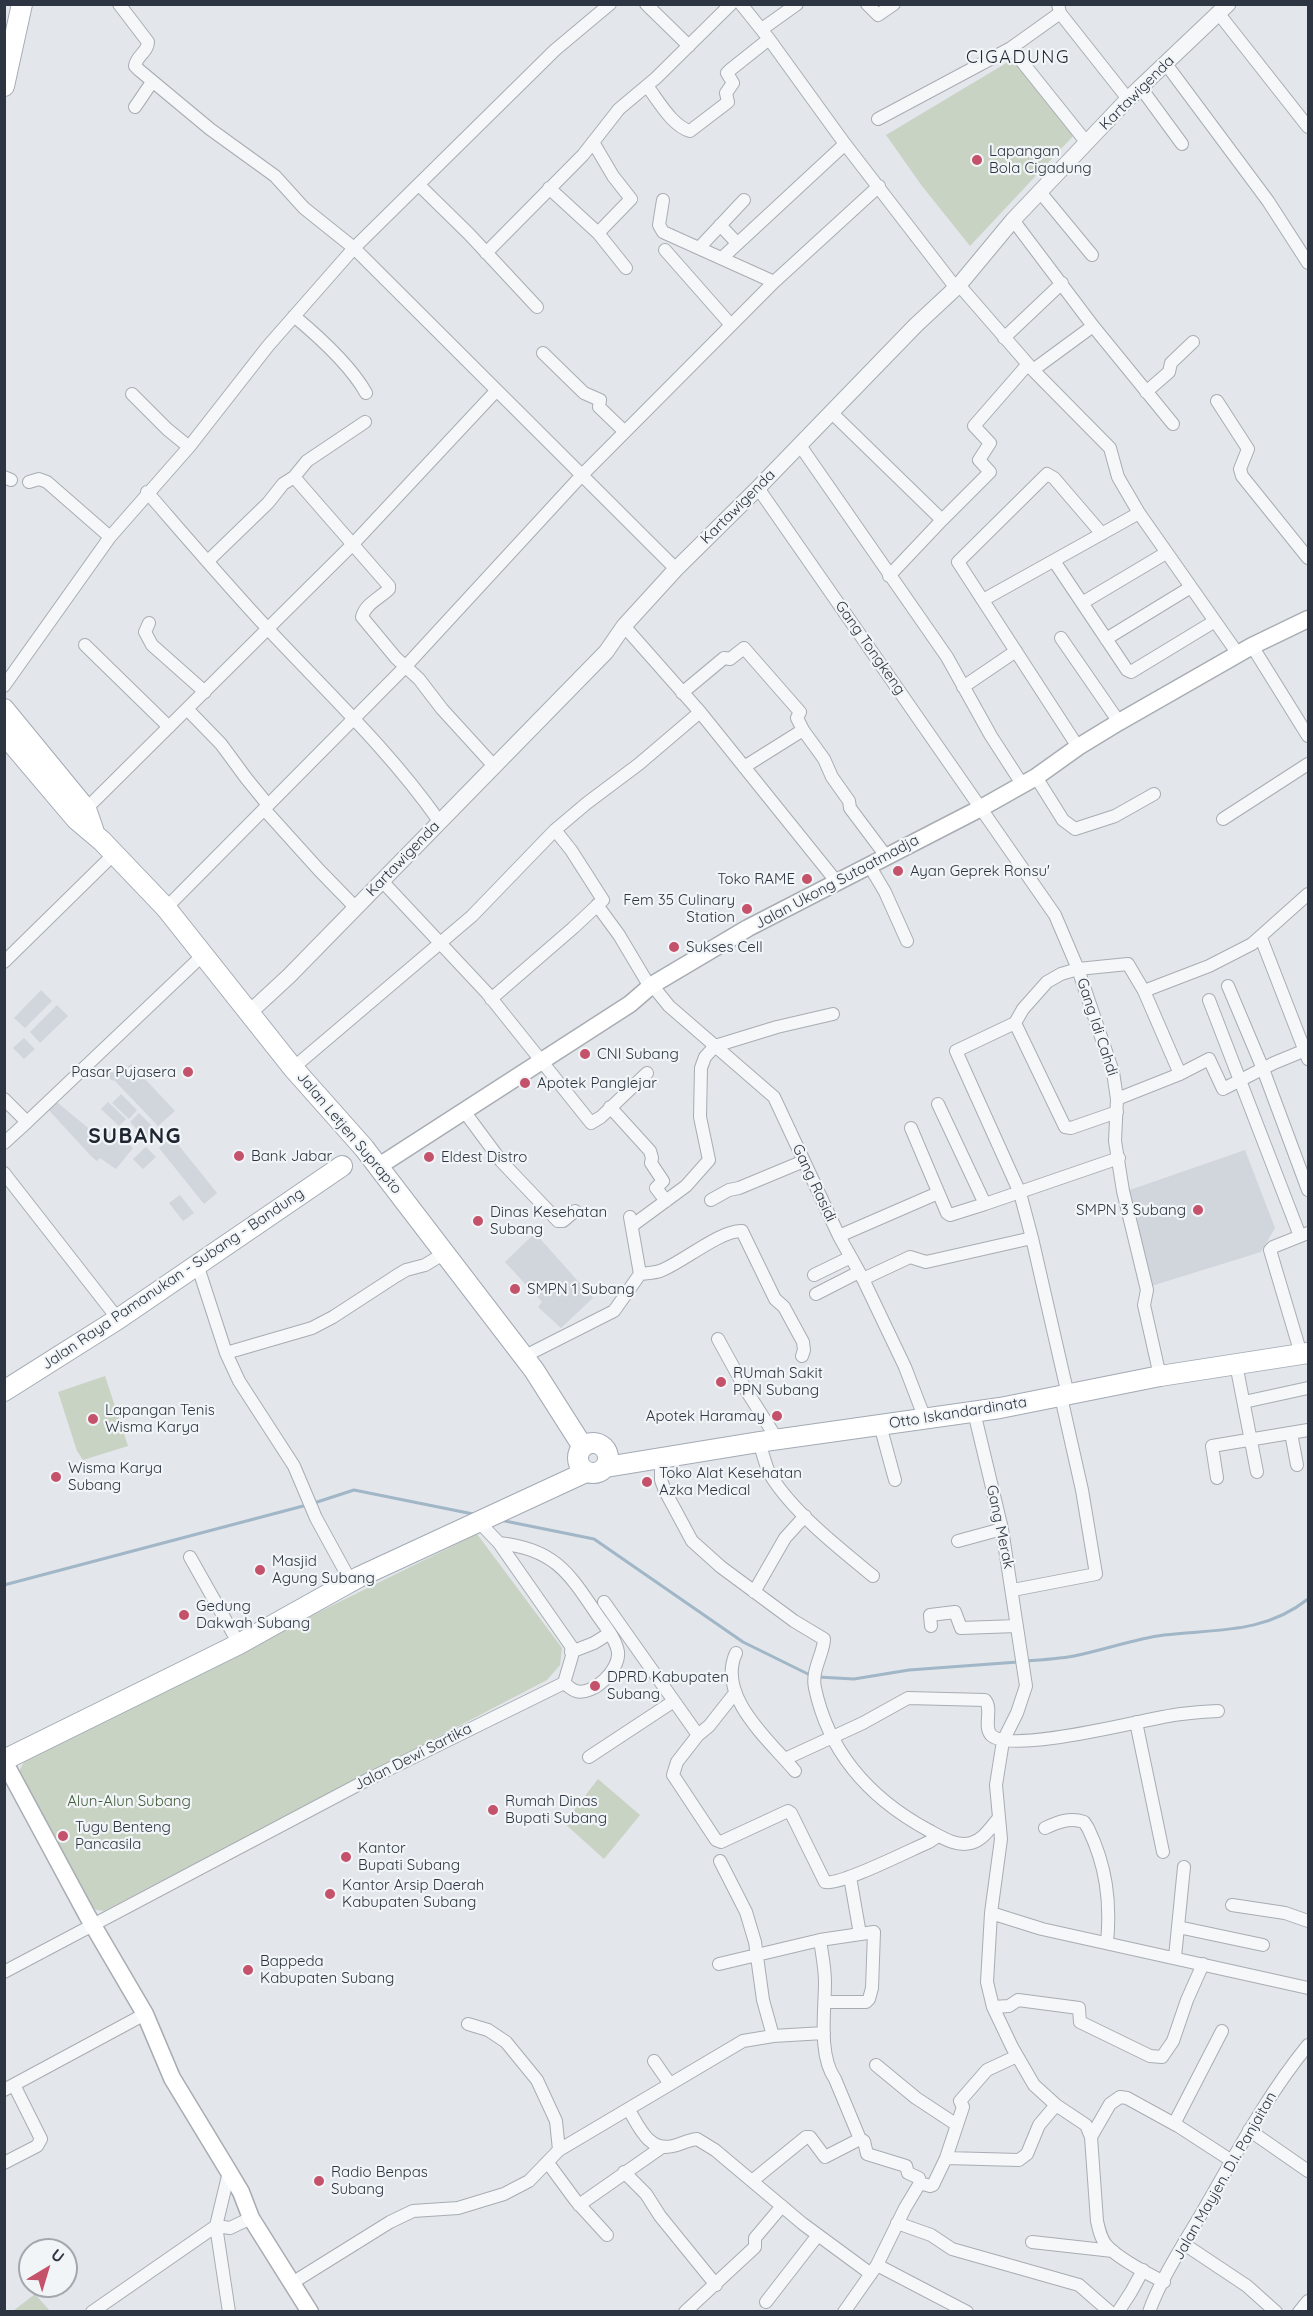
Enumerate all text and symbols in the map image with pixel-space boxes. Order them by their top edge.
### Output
district label: CIGADUNG [966,47,1070,69]
street label: Kartawigenda [1096,52,1178,134]
place label: Lapangan Bola Cigadung [989,142,1092,177]
marker: Lapangan Bola Cigadung [970,153,984,167]
street label: Kartawigenda [697,466,779,548]
street label: Gang Tongkeng [831,598,909,698]
street label: Kartawigenda [363,818,443,900]
street label: Jalan Ukong Sutaatmadja [752,831,922,933]
place label: Ayan Geprek Ronsu' [910,862,1050,880]
marker: Ayan Geprek Ronsu' [891,864,905,878]
place label: Toko RAME [717,870,795,888]
marker: Toko RAME [800,872,814,886]
place label: Fem 35 Culinary Station [623,891,735,926]
marker: Fem 35 Culinary Station [740,902,754,916]
place label: Sukses Cell [686,938,763,956]
marker: Sukses Cell [667,940,681,954]
street label: Gang Idi Cahdi [1073,976,1121,1078]
place label: CNI Subang [597,1045,679,1063]
marker: CNI Subang [578,1047,592,1061]
place label: Pasar Pujasera [71,1063,176,1081]
marker: Pasar Pujasera [181,1065,195,1079]
street label: Jalan Letjen Suprapto [293,1068,405,1198]
place label: Apotek Panglejar [537,1074,657,1092]
marker: Apotek Panglejar [518,1076,532,1090]
district label: SUBANG [88,1124,182,1150]
street label: Gang Rasidi [788,1141,840,1225]
place label: Bank Jabar [251,1147,332,1165]
place label: Eldest Distro [441,1148,527,1166]
marker: Bank Jabar [232,1149,246,1163]
marker: Eldest Distro [422,1150,436,1164]
street label: Jalan Raya Pamanukan - Subang - Bandung [39,1184,307,1374]
place label: SMPN 3 Subang [1076,1201,1186,1219]
place label: Dinas Kesehatan Subang [490,1203,607,1238]
marker: SMPN 3 Subang [1191,1203,1205,1217]
marker: Dinas Kesehatan Subang [471,1214,485,1228]
place label: SMPN 1 Subang [527,1280,635,1298]
marker: SMPN 1 Subang [508,1282,522,1296]
place label: RUmah Sakit PPN Subang [733,1364,823,1399]
marker: RUmah Sakit PPN Subang [714,1375,728,1389]
street label: Otto Iskandardinata [888,1393,1028,1433]
place label: Lapangan Tenis Wisma Karya [105,1401,215,1436]
place label: Apotek Haramay [646,1407,765,1425]
marker: Apotek Haramay [770,1409,784,1423]
marker: Lapangan Tenis Wisma Karya [86,1412,100,1426]
place label: Wisma Karya Subang [68,1459,162,1494]
place label: Toko Alat Kesehatan Azka Medical [659,1464,802,1499]
marker: Wisma Karya Subang [49,1470,63,1484]
marker: Toko Alat Kesehatan Azka Medical [640,1475,654,1489]
street label: Gang Merak [982,1483,1018,1571]
place label: Masjid Agung Subang [272,1552,375,1587]
marker: Masjid Agung Subang [253,1563,267,1577]
place label: Gedung Dakwah Subang [196,1597,310,1632]
marker: Gedung Dakwah Subang [177,1608,191,1622]
place label: DPRD Kabupaten Subang [607,1668,729,1703]
marker: DPRD Kabupaten Subang [588,1679,602,1693]
street label: Jalan Dewi Sartika [351,1720,475,1794]
park label: Alun-Alun Subang [67,1792,191,1810]
place label: Rumah Dinas Bupati Subang [505,1792,607,1827]
marker: Rumah Dinas Bupati Subang [486,1803,500,1817]
place label: Tugu Benteng Pancasila [75,1818,171,1853]
marker: Tugu Benteng Pancasila [56,1829,70,1843]
place label: Kantor Bupati Subang [358,1839,460,1874]
marker: Kantor Bupati Subang [339,1850,353,1864]
place label: Kantor Arsip Daerah Kabupaten Subang [342,1876,484,1911]
marker: Kantor Arsip Daerah Kabupaten Subang [323,1887,337,1901]
place label: Bappeda Kabupaten Subang [260,1952,394,1987]
marker: Bappeda Kabupaten Subang [241,1963,255,1977]
street label: Jalan Mayjen. D.I. Panjaitan [1169,2089,1281,2263]
place label: Radio Benpas Subang [331,2163,428,2198]
marker: Radio Benpas Subang [312,2174,326,2188]
north arrow [18,2238,78,2298]
text: U [47,2244,68,2267]

